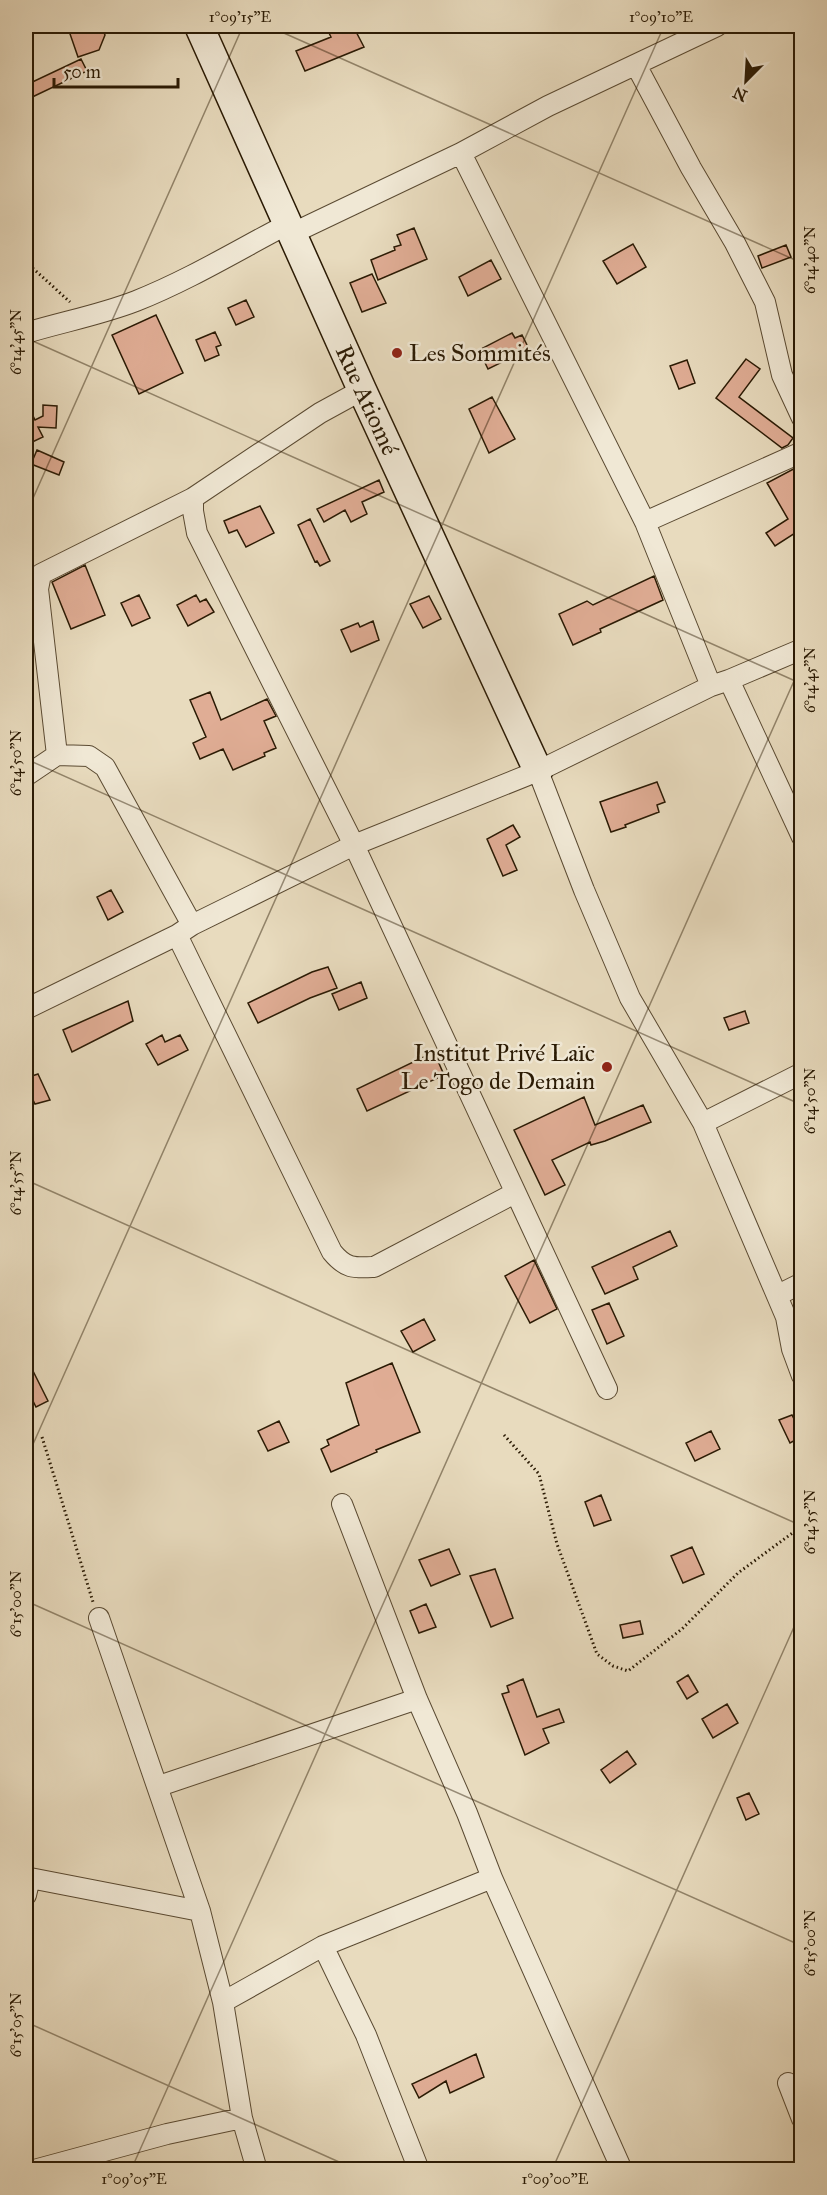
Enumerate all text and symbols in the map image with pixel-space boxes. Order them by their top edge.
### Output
text: 1°09'15"E [209,8,271,26]
text: 1°09'10"E [629,8,693,26]
scale bar [54,51,178,89]
north arrow [716,51,776,111]
text: 50 m [63,61,101,83]
text: N [730,83,750,106]
text: 6°14'40"N [801,226,819,294]
text: 6°14'45"N [7,309,25,375]
place label: Les Sommités [409,338,551,368]
street label: Rue Atiomé [329,340,405,460]
marker: Les Sommités [390,346,404,360]
text: 6°14'45"N [801,647,819,713]
text: 6°14'50"N [7,729,25,796]
place label: Institut Privé Laïc Le Togo de Demain [401,1038,595,1096]
marker: Institut Privé Laïc Le Togo de Demain [600,1060,614,1074]
text: 6°14'50"N [801,1067,819,1134]
text: 6°14'55"N [7,1150,25,1215]
text: 6°14'55"N [801,1489,819,1554]
text: 6°15'00"N [7,1570,25,1637]
text: 6°15'00"N [801,1909,819,1976]
text: 6°15'05"N [7,1992,25,2058]
text: 1°09'05"E [101,2170,167,2188]
text: 1°09'00"E [521,2170,589,2188]

